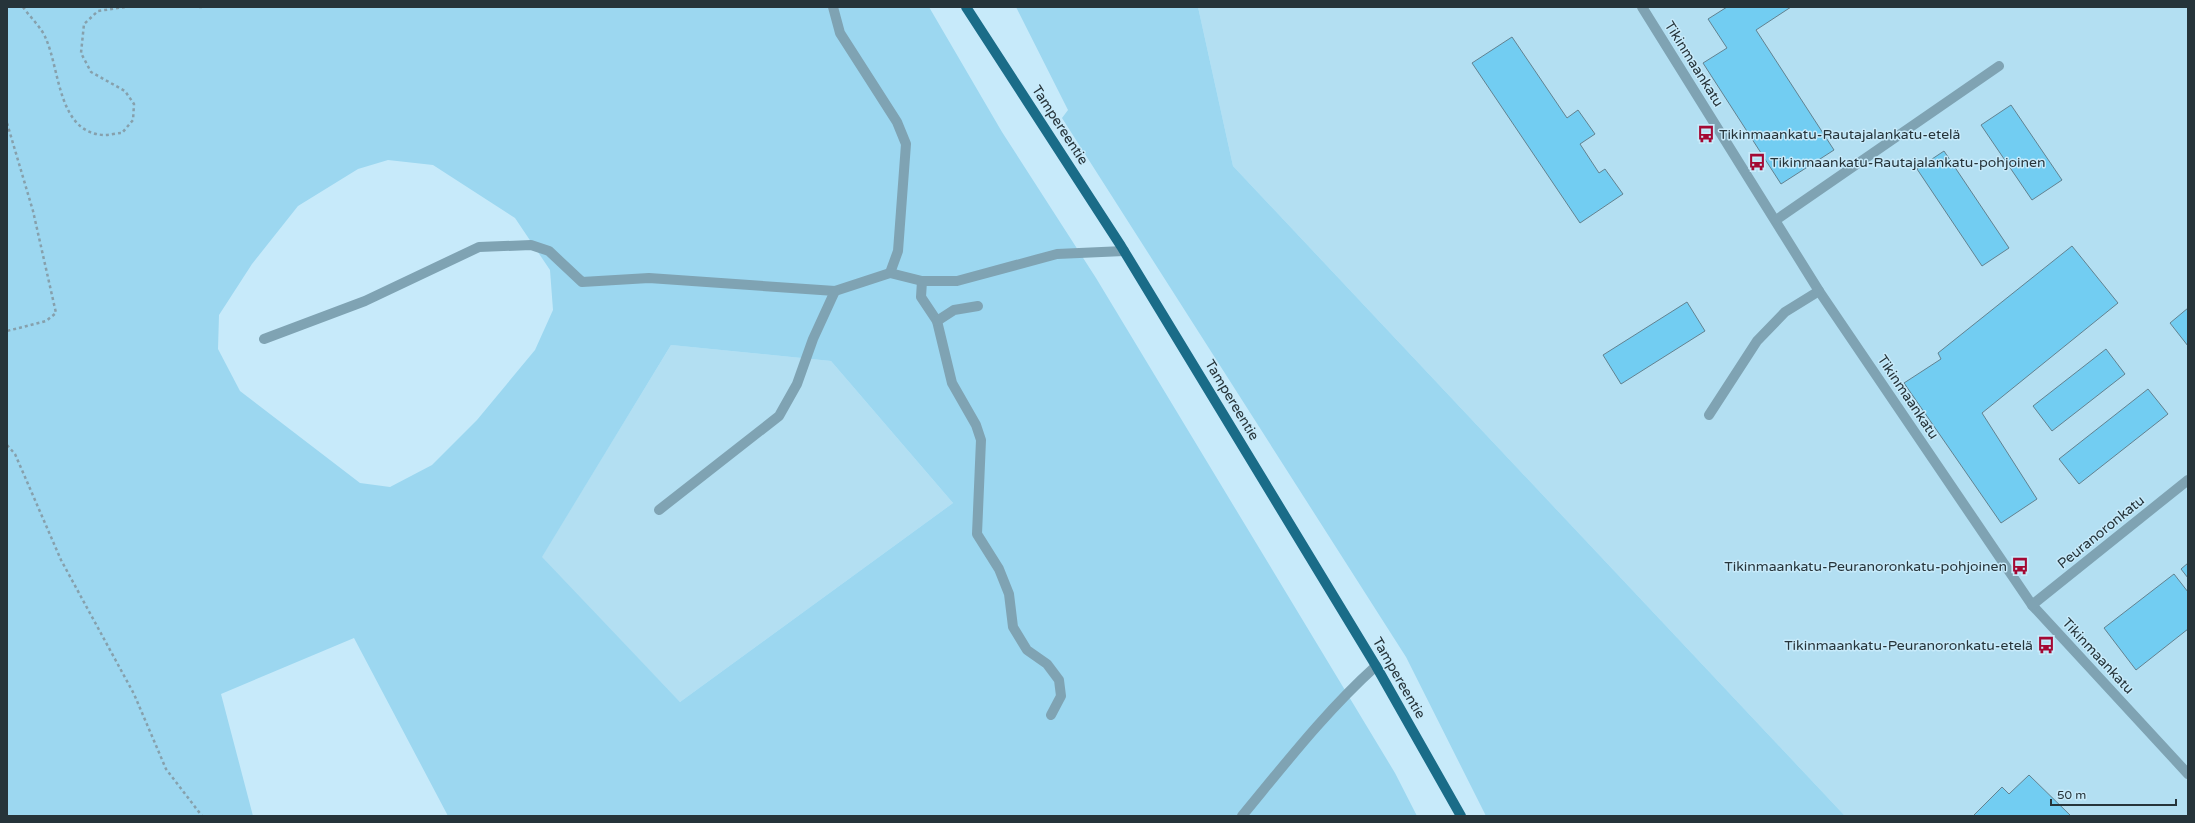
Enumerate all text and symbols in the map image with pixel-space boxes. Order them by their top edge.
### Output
street label: Tikinmaankatu [1661,18,1727,110]
street label: Tampereentie [1028,82,1092,168]
bus stop icon: Tikinmaankatu-Rautajalankatu-etelä [1696,124,1716,144]
place label: Tikinmaankatu-Rautajalankatu-etelä [1719,126,1960,143]
bus stop icon: Tikinmaankatu-Rautajalankatu-pohjoinen [1747,152,1767,172]
place label: Tikinmaankatu-Rautajalankatu-pohjoinen [1770,154,2045,171]
street label: Tikinmaankatu [1874,352,1942,442]
street label: Tampereentie [1201,357,1263,443]
street label: Peuranoronkatu [2054,492,2148,572]
bus stop icon: Tikinmaankatu-Peuranoronkatu-pohjoinen [2010,556,2030,576]
place label: Tikinmaankatu-Peuranoronkatu-pohjoinen [1724,558,2007,575]
street label: Tikinmaankatu [2058,614,2138,698]
street label: Tampereentie [1369,634,1429,722]
bus stop icon: Tikinmaankatu-Peuranoronkatu-etelä [2036,635,2056,655]
place label: Tikinmaankatu-Peuranoronkatu-etelä [1784,637,2033,654]
scale bar [2051,781,2176,807]
text: 50 m [2057,788,2086,802]

